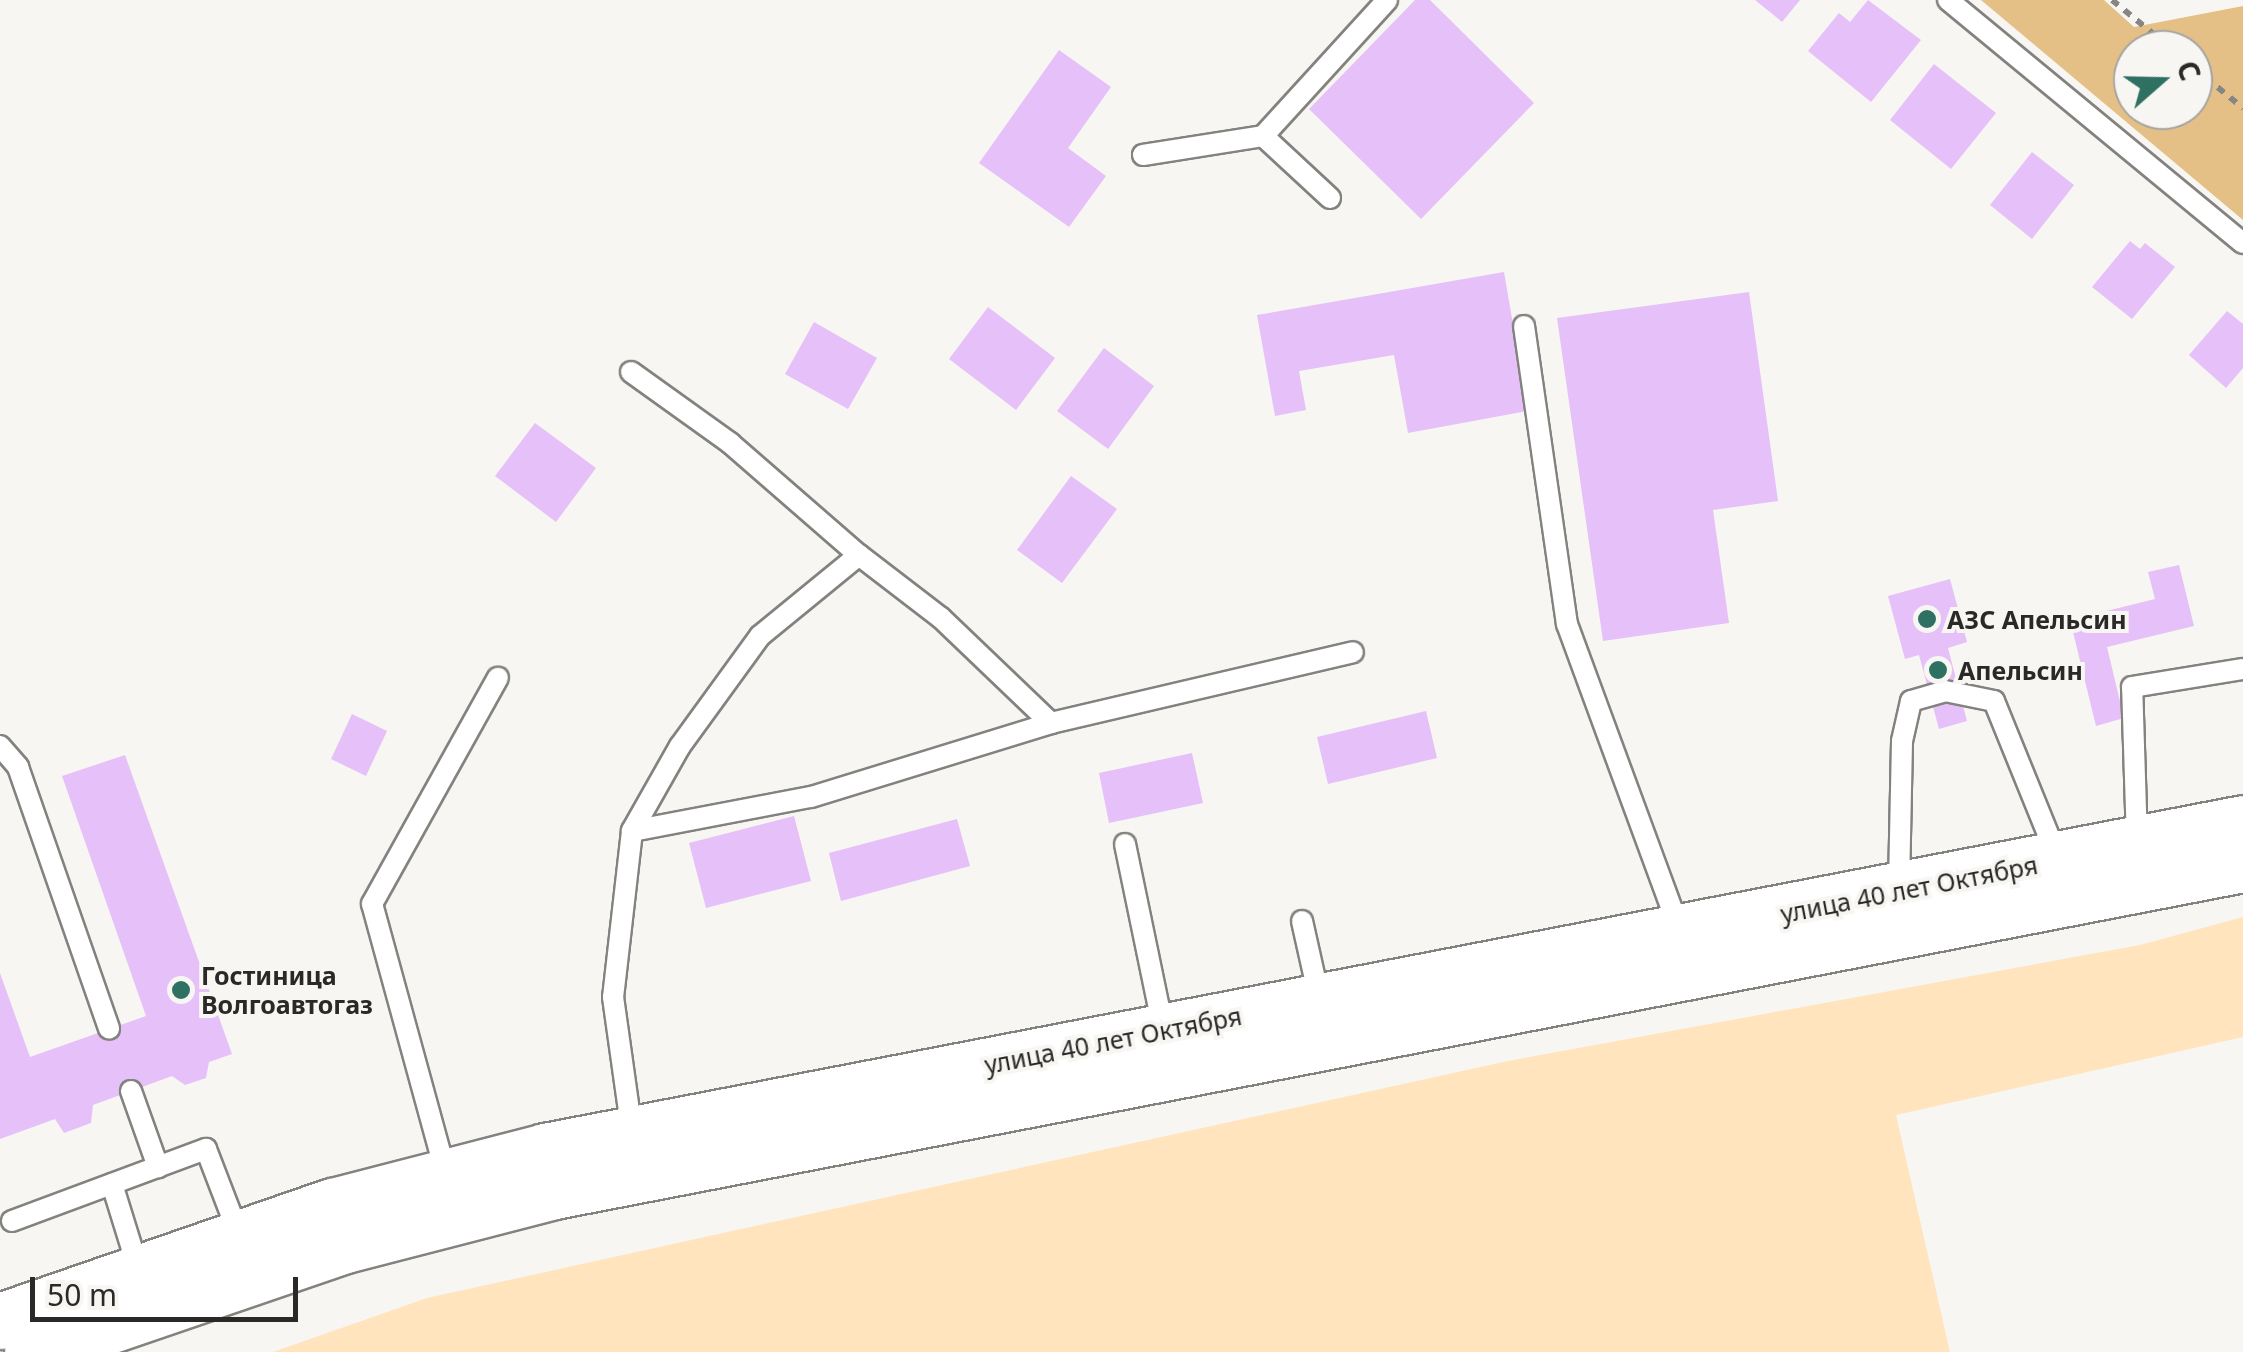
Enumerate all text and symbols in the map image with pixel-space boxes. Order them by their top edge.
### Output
north arrow [2113,30,2213,130]
text: С [2168,55,2210,85]
place label: АЗС Апельсин [1947,604,2127,634]
marker: АЗС Апельсин [1916,608,1938,630]
place label: Апельсин [1958,655,2083,685]
marker: Апельсин [1927,659,1949,681]
street label: улица 40 лет Октября [1778,849,2040,929]
place label: Гостиница Волгоавтогаз [201,961,373,1020]
marker: Гостиница Волгоавтогаз [170,979,192,1001]
street label: улица 40 лет Октября [982,1000,1244,1080]
scale bar [35,1257,302,1319]
text: 50 m [47,1274,117,1315]

